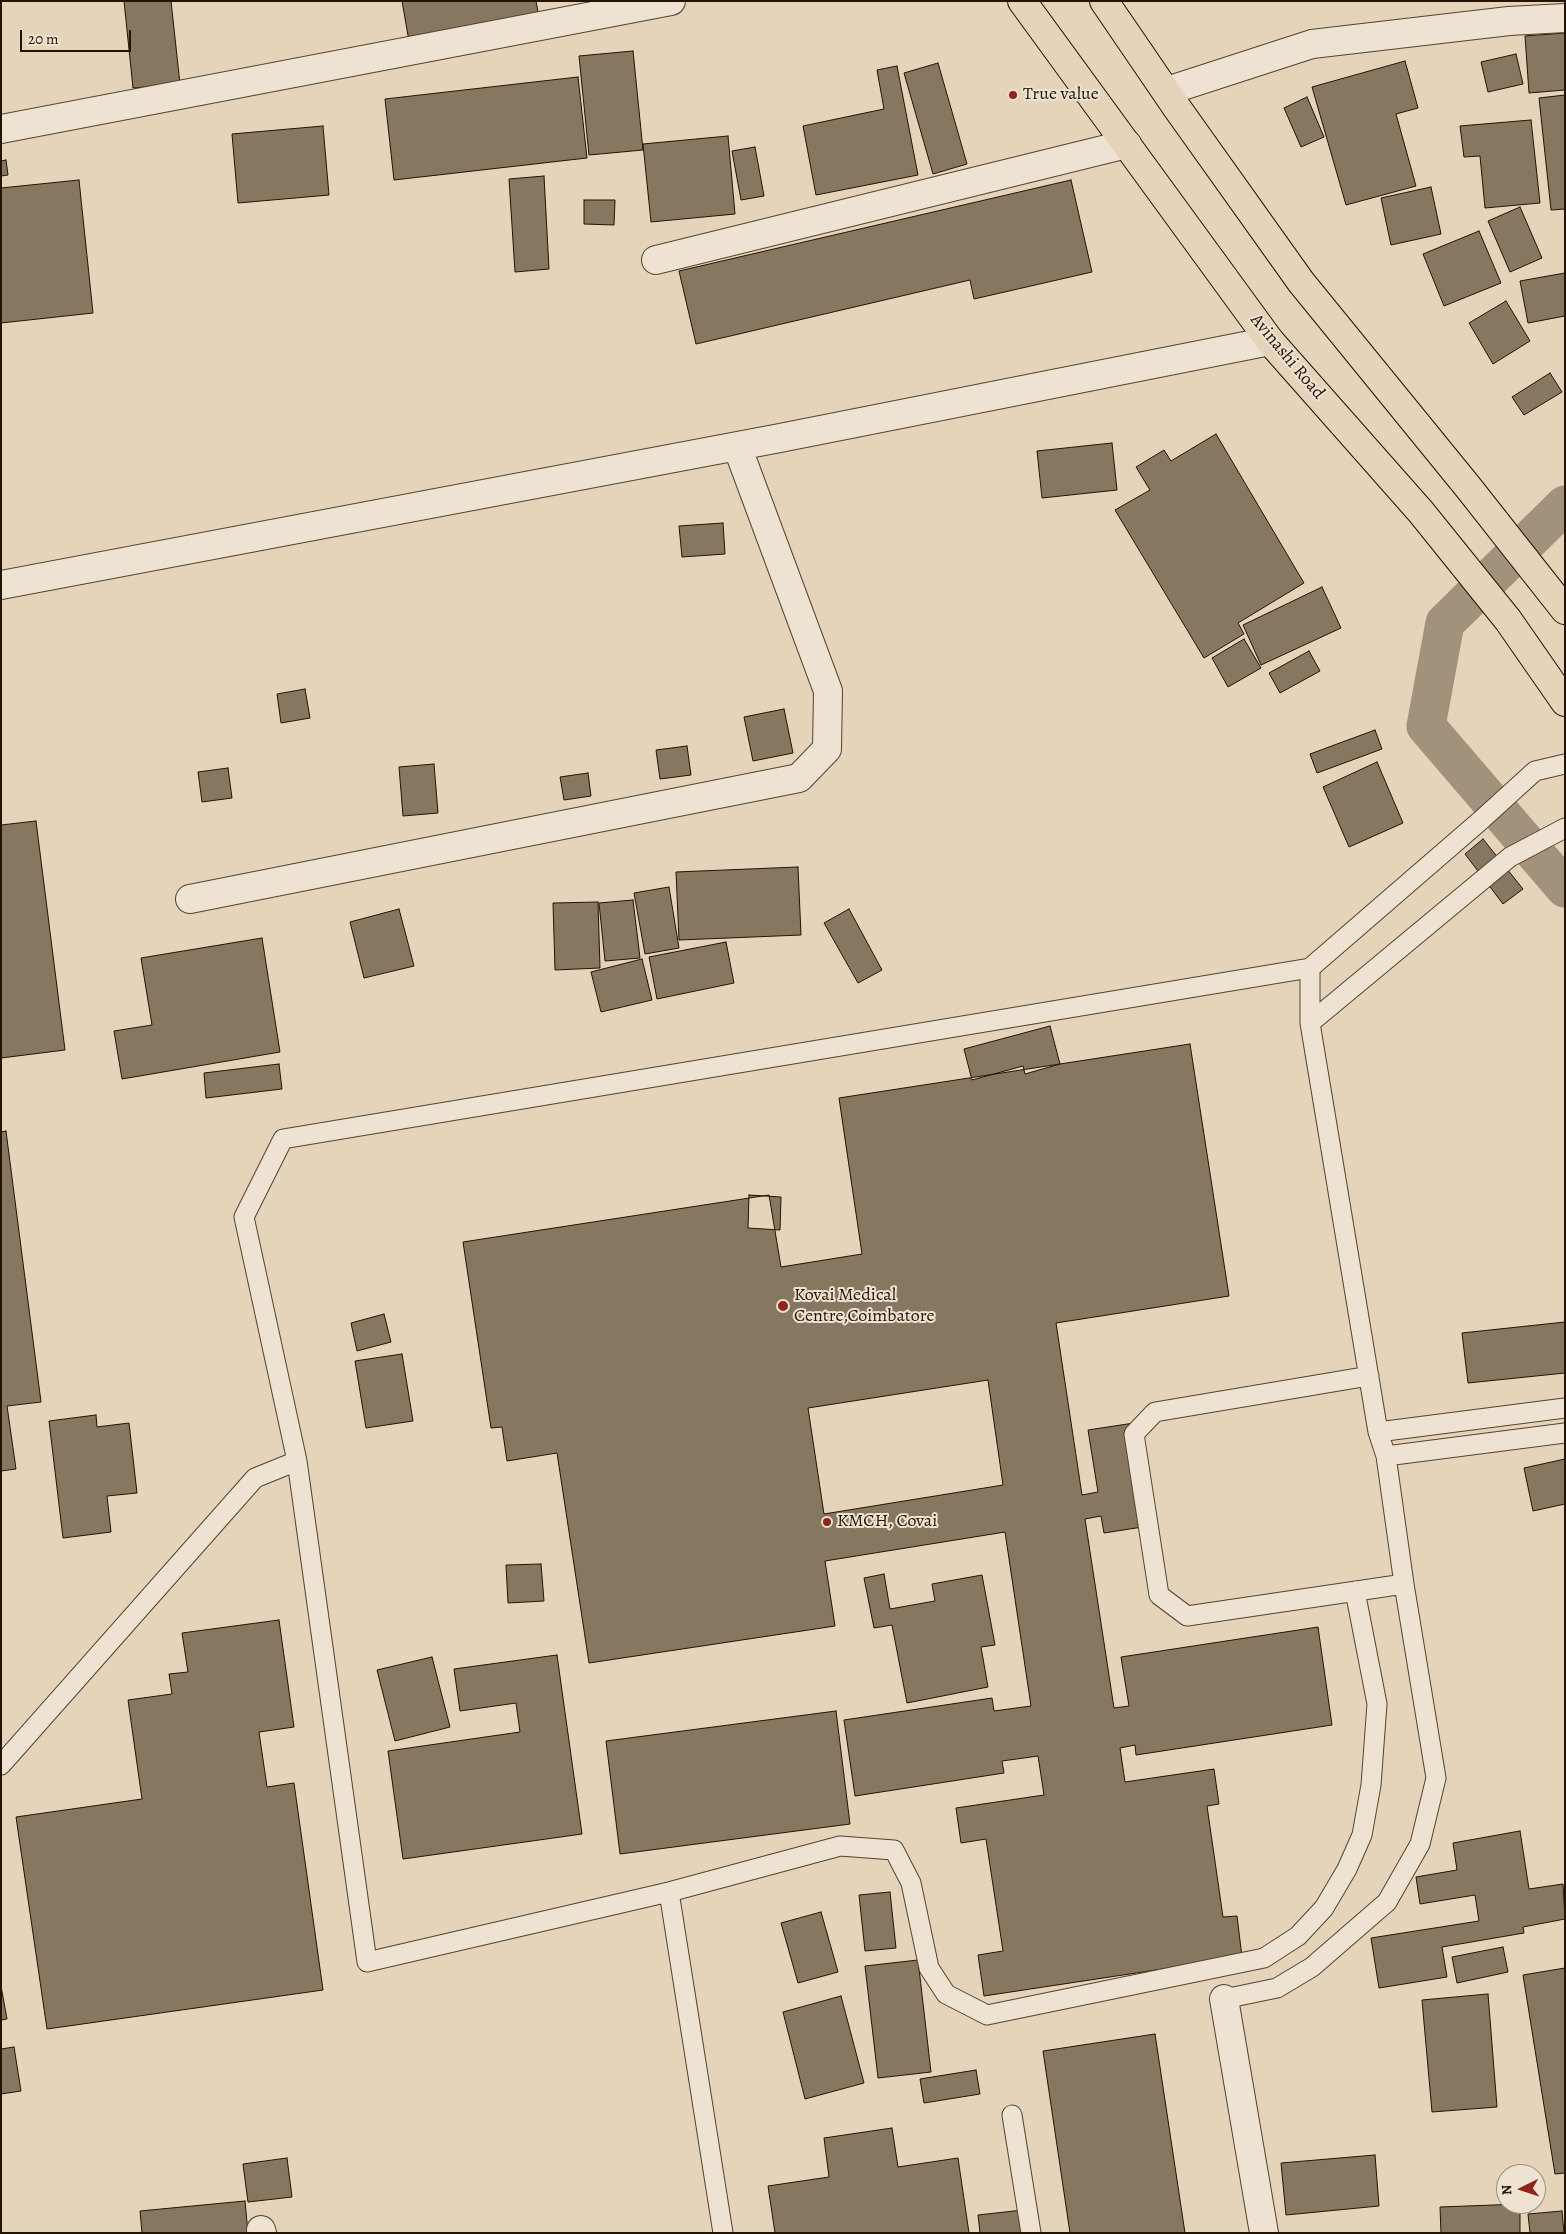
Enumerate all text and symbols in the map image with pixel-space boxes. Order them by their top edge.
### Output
scale bar [22,20,134,52]
text: 20 m [28,29,59,49]
place label: True value [1023,84,1099,106]
marker: True value [1007,89,1019,101]
street label: Avinashi Road [1245,310,1329,404]
place label: Kovai Medical Centre,Coimbatore [794,1285,935,1328]
marker: Kovai Medical Centre,Coimbatore [776,1299,790,1313]
place label: KMCH, Covai [837,1511,937,1533]
marker: KMCH, Covai [821,1516,833,1528]
north arrow [1496,2164,1546,2214]
text: N [1497,2184,1516,2196]

